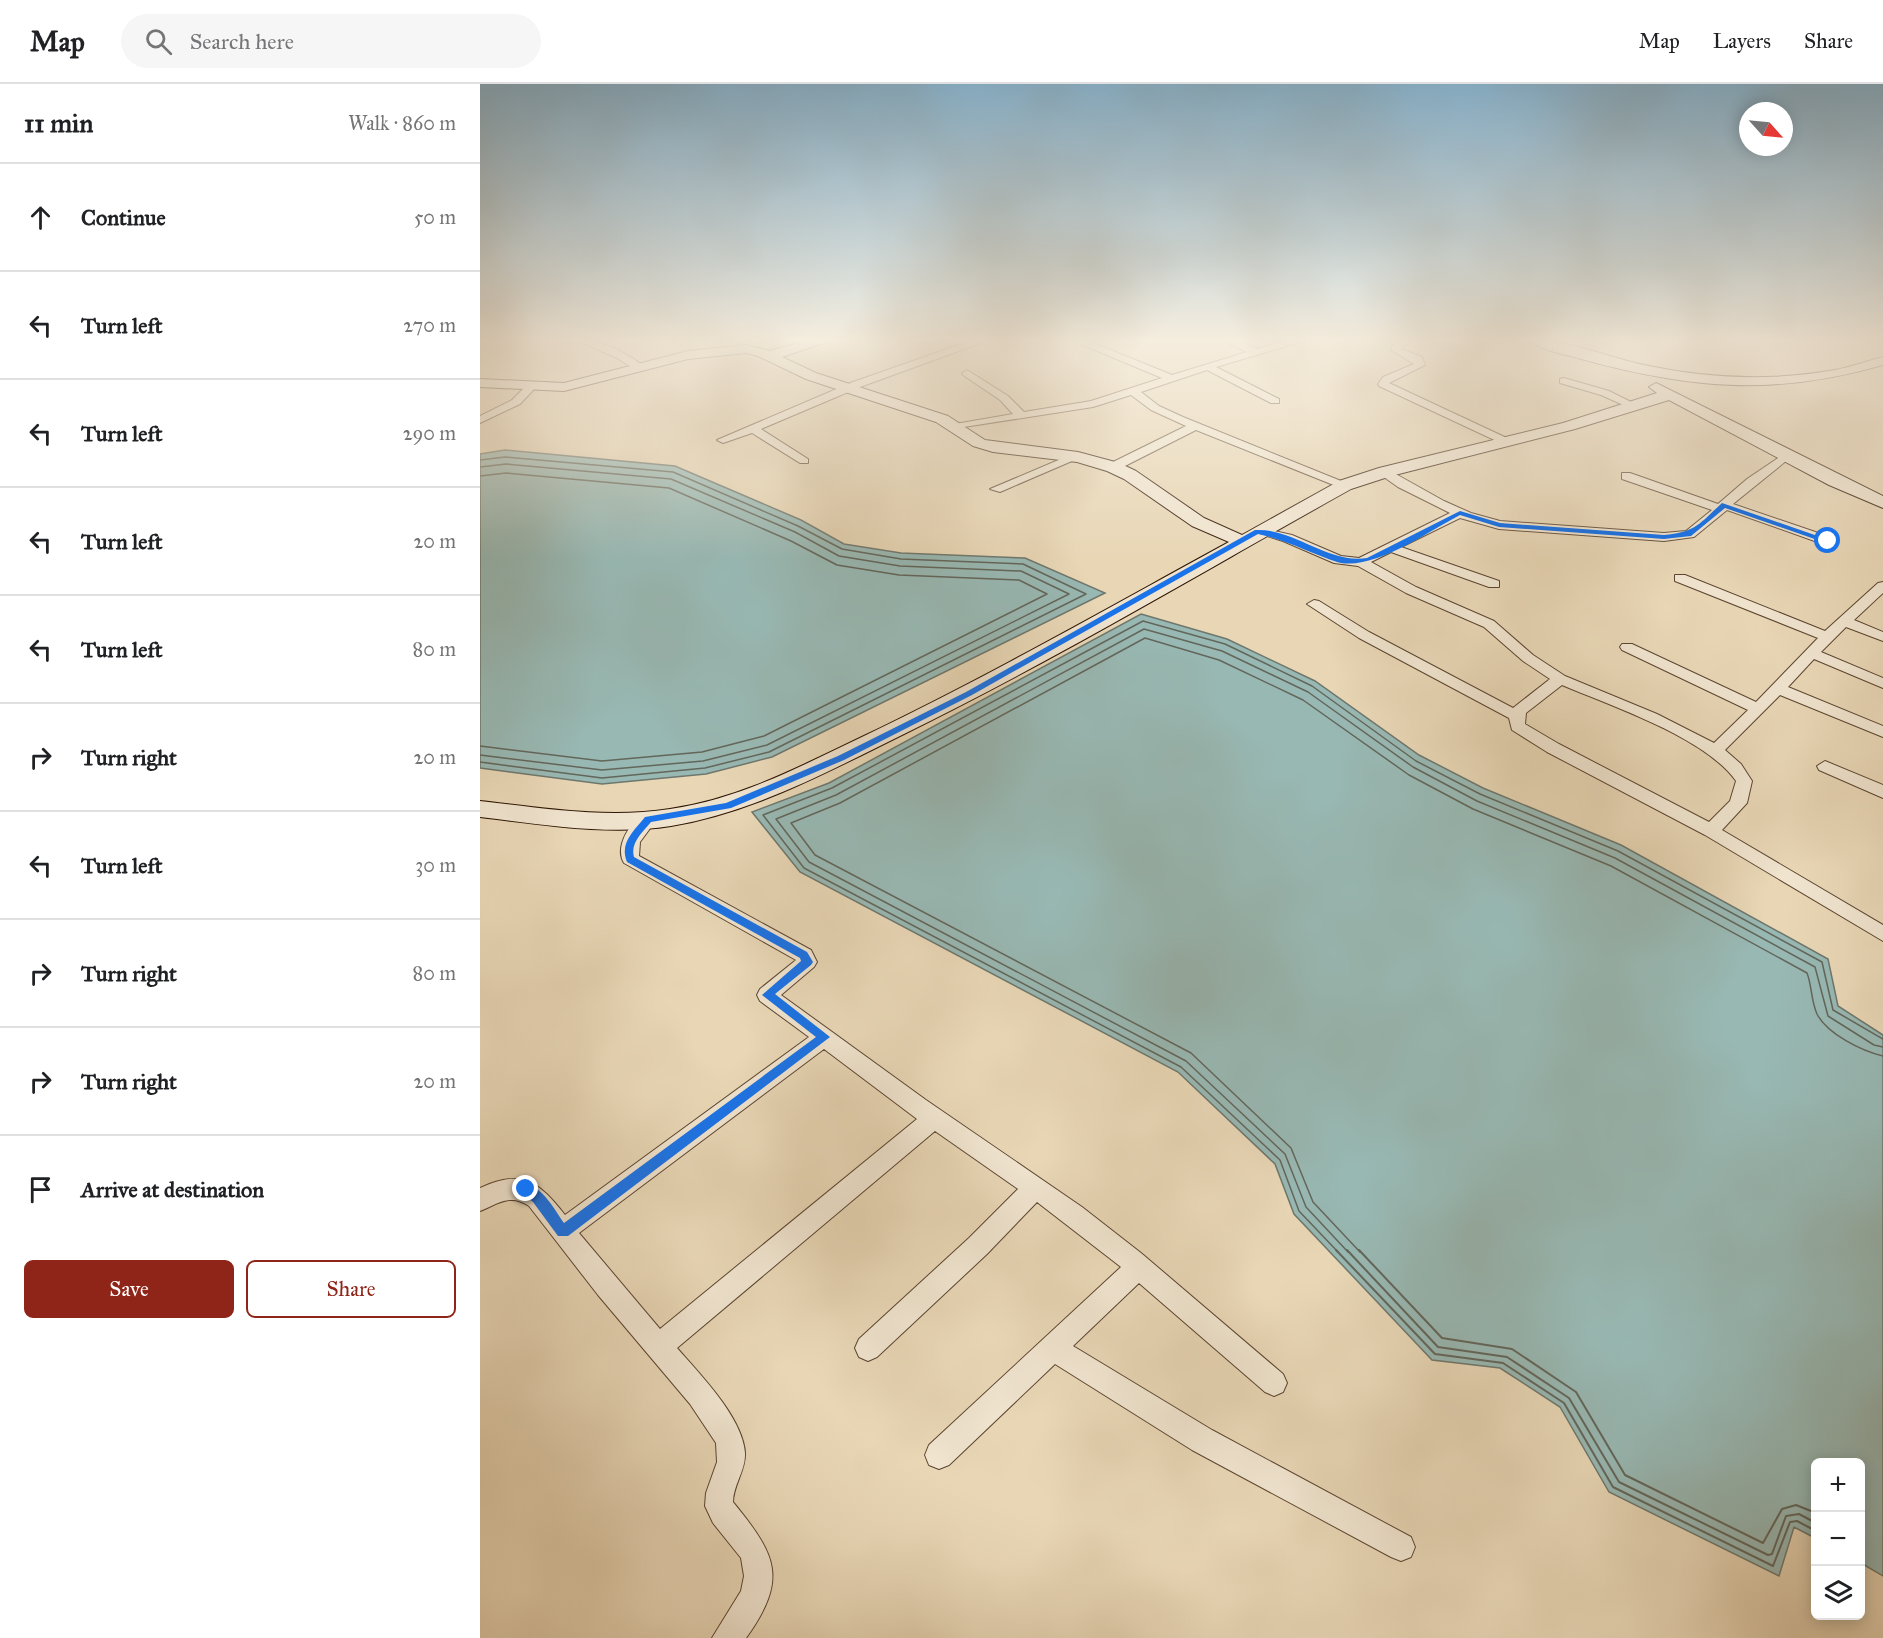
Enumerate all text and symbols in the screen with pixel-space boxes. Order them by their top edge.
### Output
search box [121,14,541,68]
text: Map [30,24,85,59]
icon: search [142,25,175,58]
text: Search here [190,28,294,55]
text: Map [1639,28,1680,54]
text: Layers [1713,28,1771,54]
text: Share [1804,28,1853,54]
north arrow [1739,102,1793,156]
text: 11 min [24,107,93,139]
text: Walk · 860 m [348,111,456,135]
icon: ahead [24,201,57,234]
text: Continue [81,204,166,231]
text: 50 m [414,205,456,229]
icon: left [24,309,57,342]
text: Turn left [81,312,163,339]
text: 270 m [403,313,456,337]
icon: left [24,417,57,450]
text: Turn left [81,420,163,447]
text: 290 m [403,421,456,445]
icon: left [24,525,57,558]
route start [1814,527,1840,553]
text: Turn left [81,528,163,555]
text: 20 m [413,529,456,553]
icon: left [24,633,57,666]
text: Turn left [81,636,163,663]
text: 80 m [413,637,456,661]
icon: right [24,741,57,774]
text: Turn right [81,744,177,771]
text: 20 m [413,745,456,769]
icon: left [24,849,57,882]
text: Turn left [81,852,163,879]
text: 30 m [415,853,456,877]
icon: right [24,957,57,990]
text: Turn right [81,960,177,987]
text: 80 m [413,961,456,985]
icon: right [24,1065,57,1098]
text: Turn right [81,1068,177,1095]
text: 20 m [413,1069,456,1093]
icon: arrive [24,1173,57,1206]
route end [512,1175,538,1201]
text: Arrive at destination [81,1176,264,1203]
button: Save [24,1260,234,1318]
button: Share [246,1260,456,1318]
map controls [1811,1458,1865,1620]
button: + [1811,1458,1865,1512]
button: − [1811,1512,1865,1566]
button: layers [1811,1566,1865,1620]

